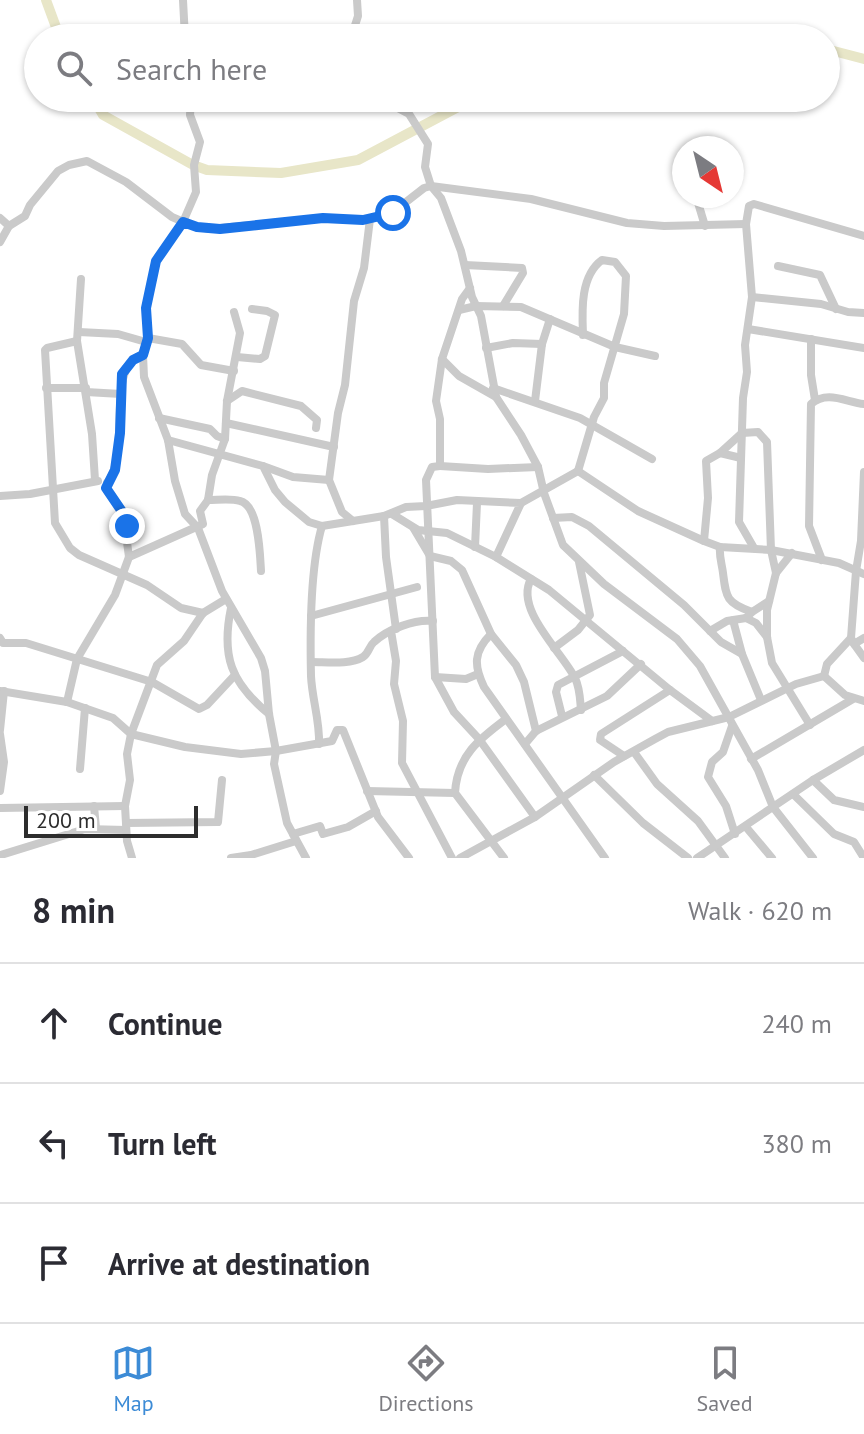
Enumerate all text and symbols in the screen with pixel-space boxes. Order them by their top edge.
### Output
search box [24,24,840,112]
icon: search [52,46,96,90]
text: Search here [116,49,267,88]
north arrow [672,136,744,208]
route start [375,195,411,231]
route end [109,508,145,544]
scale bar [24,802,198,838]
text: 200 m [36,806,96,834]
text: 8 min [32,888,115,932]
text: Walk · 620 m [688,894,832,927]
icon: ahead [32,1001,76,1045]
text: Continue [108,1004,222,1043]
text: 240 m [761,1007,832,1040]
icon: left [32,1121,76,1165]
text: Turn left [108,1124,216,1163]
text: 380 m [761,1127,832,1160]
icon: arrive [32,1241,76,1285]
text: Arrive at destination [108,1244,370,1283]
tab: Map [111,1341,155,1417]
tab: Directions [378,1341,474,1417]
tab: Saved [697,1341,752,1417]

